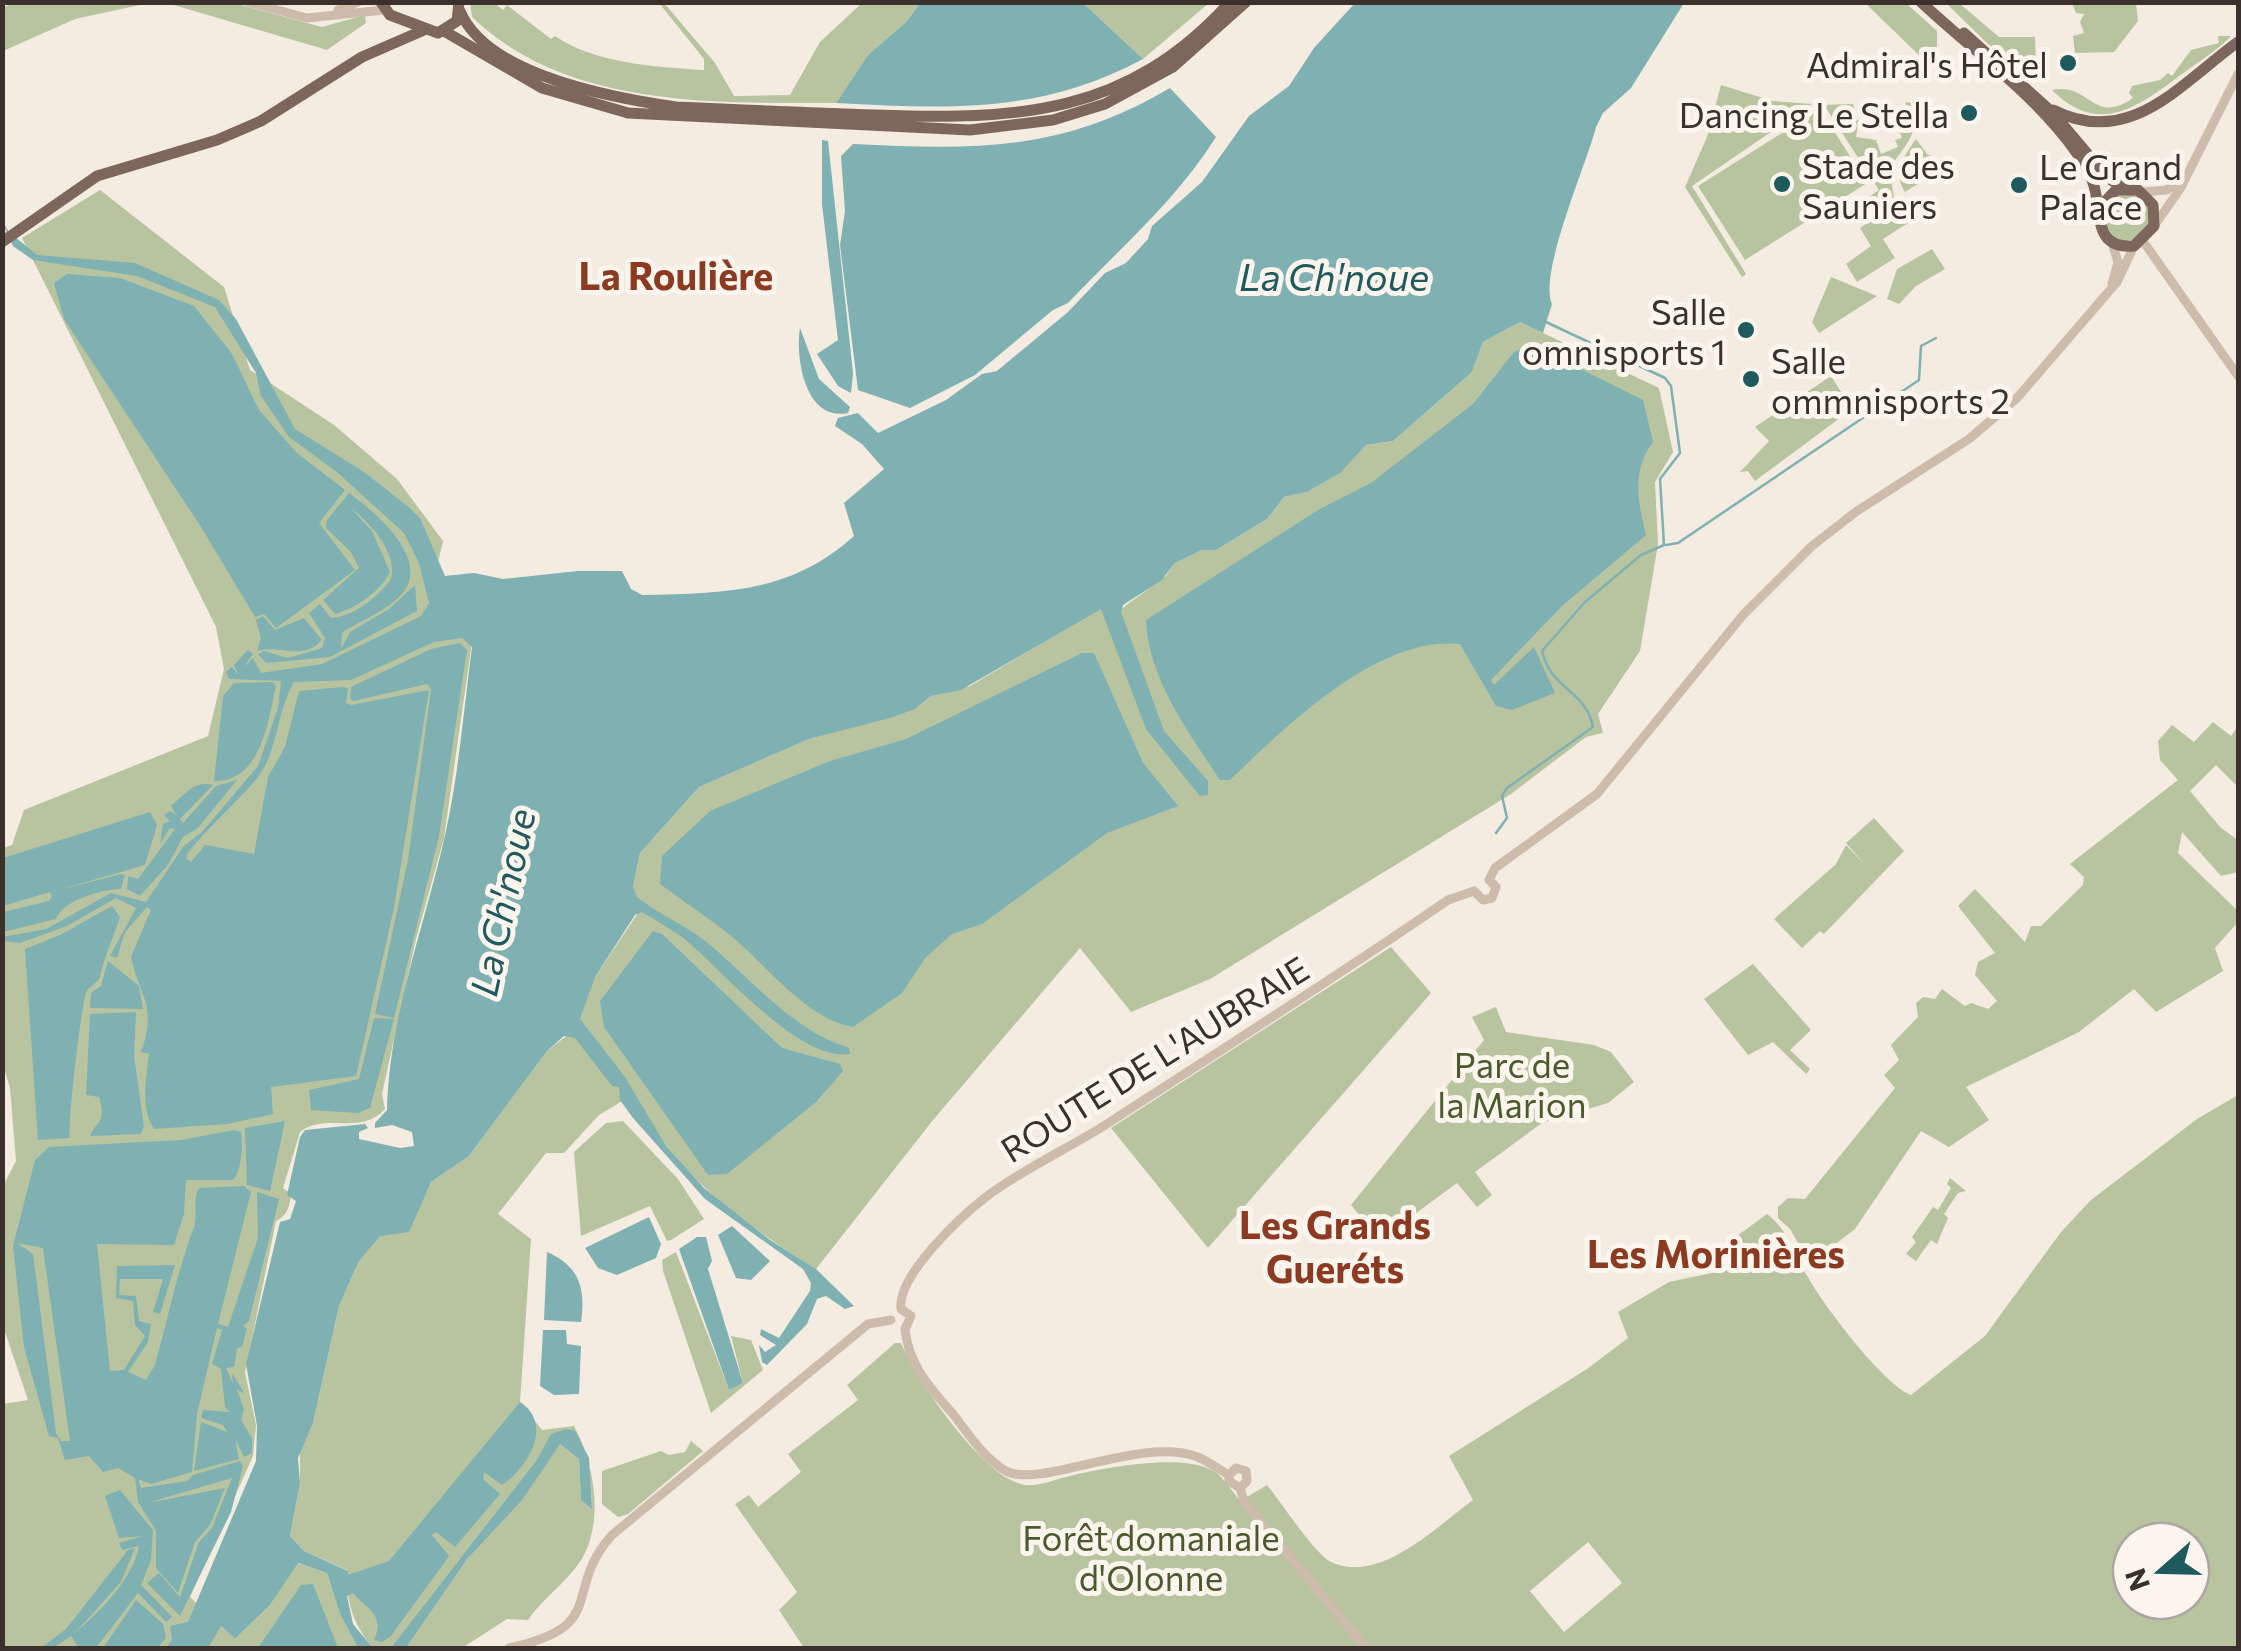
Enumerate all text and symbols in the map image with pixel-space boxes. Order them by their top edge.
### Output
place label: Admiral's Hôtel [1806,42,2048,85]
marker: Admiral's Hôtel [2057,52,2079,74]
place label: Dancing Le Stella [1679,92,1949,135]
marker: Dancing Le Stella [1958,102,1980,124]
place label: Stade des Sauniers [1802,143,1955,226]
place label: Le Grand Palace [2039,144,2182,227]
marker: Stade des Sauniers [1771,173,1793,195]
marker: Le Grand Palace [2008,174,2030,196]
district label: La Roulière [579,251,773,298]
water label: La Ch'noue [1239,252,1429,299]
place label: Salle omnisports 1 [1522,289,1726,372]
marker: Salle omnisports 1 [1735,319,1757,341]
place label: Salle ommnisports 2 [1771,338,2010,421]
marker: Salle ommnisports 2 [1740,368,1762,390]
water label: La Ch'noue [458,804,544,1000]
street label: ROUTE DE L'AUBRAIE [992,946,1316,1170]
park label: Parc de la Marion [1437,1042,1587,1125]
district label: Les Grands Gueréts [1239,1200,1431,1291]
district label: Les Morinières [1587,1229,1845,1276]
park label: Forêt domaniale d'Olonne [1022,1515,1280,1598]
north arrow [2111,1521,2211,1621]
text: N [2117,1564,2156,1596]

